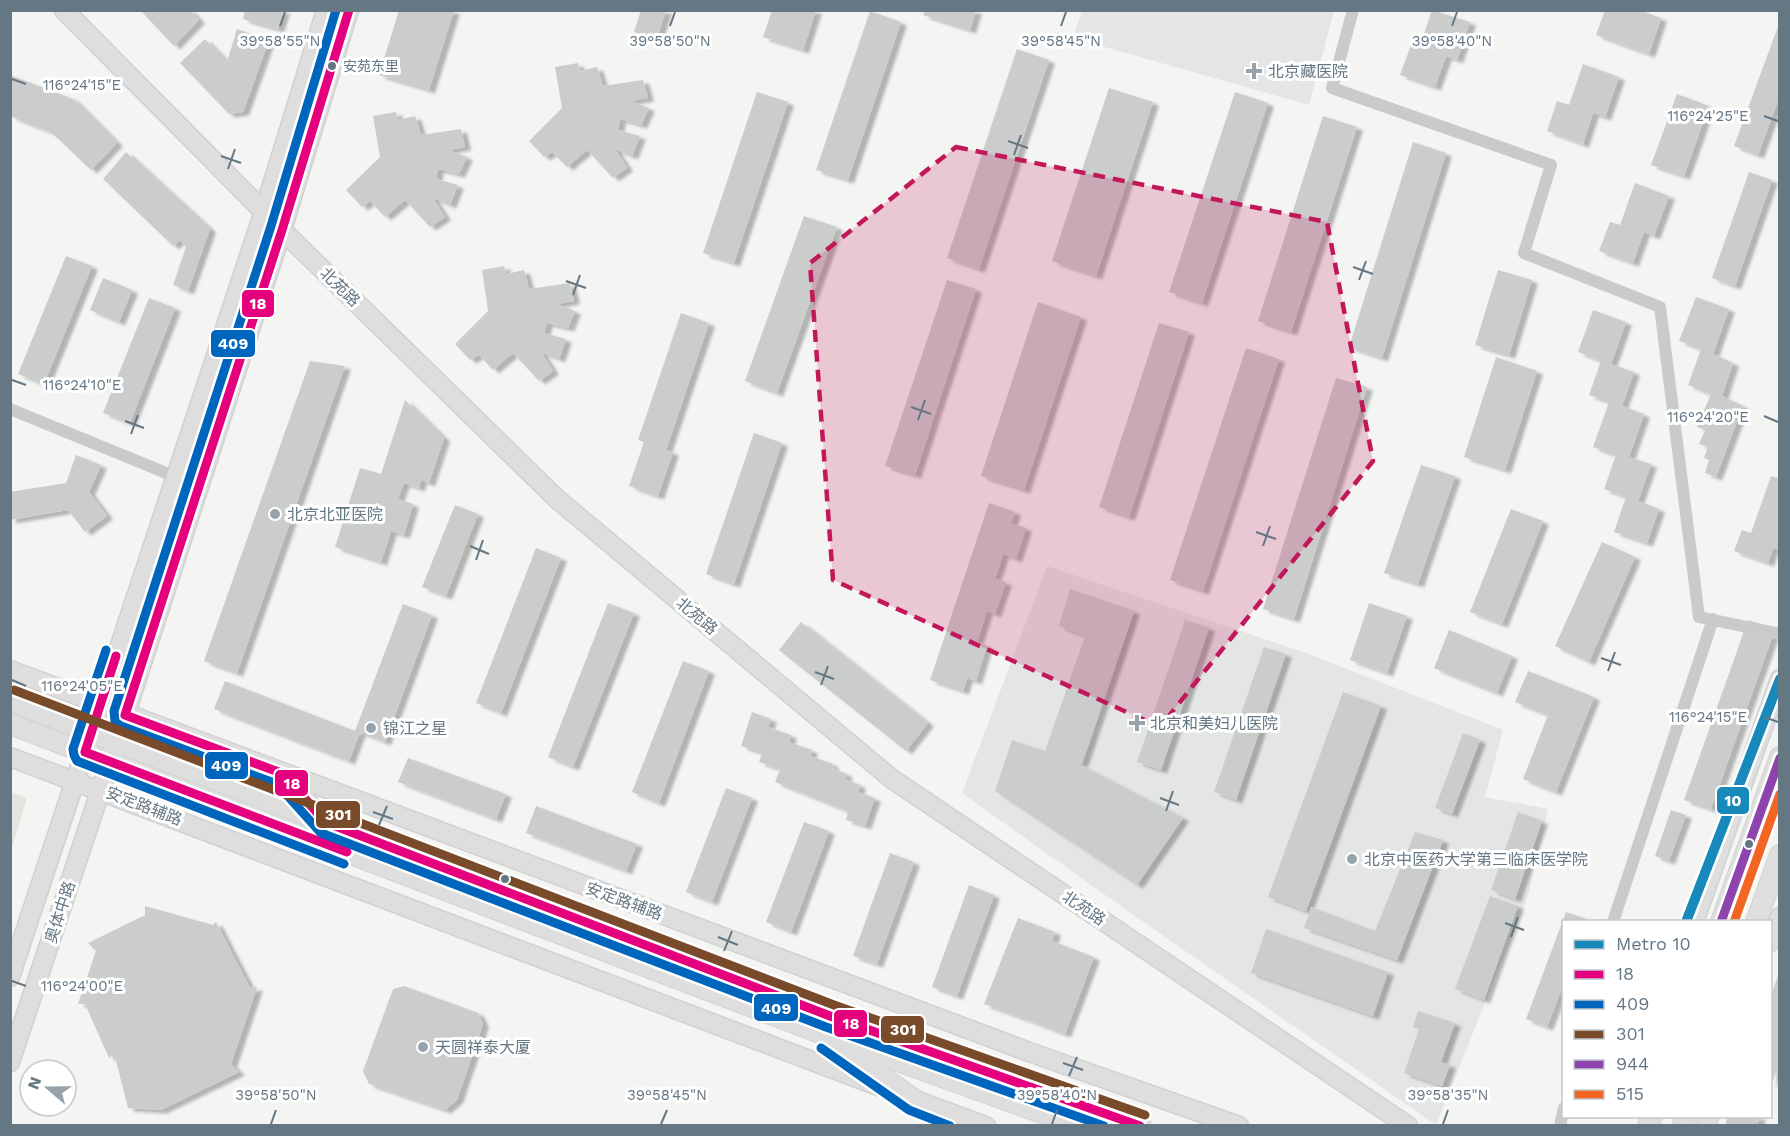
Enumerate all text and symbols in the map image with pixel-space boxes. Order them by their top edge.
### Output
text: 39°58'55"N [240,32,320,50]
text: 39°58'50"N [629,32,711,50]
text: 39°58'45"N [1021,32,1101,50]
text: 39°58'40"N [1412,32,1492,50]
place label: 安苑东里 [343,58,399,74]
marker: 安苑东里 [326,60,338,72]
marker: 北京藏医院 [1245,62,1263,80]
place label: 北京藏医院 [1268,62,1348,81]
text: 116°24'15"E [43,76,121,94]
text: 116°24'25"E [1667,107,1749,125]
street label: 北苑路 [316,263,364,311]
line badge: 18 [241,289,275,318]
text: 18 [250,294,266,313]
line badge: 409 [210,329,256,358]
text: 409 [218,334,248,353]
text: 116°24'10"E [43,376,121,394]
text: 116°24'20"E [1667,408,1749,426]
place label: 北京北亚医院 [287,505,383,524]
marker: 北京北亚医院 [268,507,282,521]
street label: 北苑路 [673,593,721,639]
text: 116°24'05"E [41,677,123,695]
text: 116°24'15"E [1669,708,1747,726]
marker: 北京和美妇儿医院 [1128,714,1146,732]
place label: 北京和美妇儿医院 [1150,714,1278,733]
place label: 锦江之星 [383,719,447,738]
marker: 锦江之星 [364,721,378,735]
line badge: 409 [204,751,249,780]
text: 409 [211,756,241,775]
line badge: 18 [274,769,309,797]
text: 18 [284,774,300,793]
street label: 安定路辅路 [103,783,185,829]
line badge: 10 [1716,786,1750,815]
text: 10 [1724,791,1742,810]
line badge: 301 [315,800,361,829]
text: 301 [325,805,351,824]
unlabelled marker [1743,838,1755,850]
place label: 北京中医药大学第三临床医学院 [1364,850,1588,869]
marker: 北京中医药大学第三临床医学院 [1345,852,1359,866]
unlabelled marker [499,873,511,885]
street label: 安定路辅路 [583,878,665,924]
street label: 奥体中路 [41,879,79,945]
street label: 北苑路 [1059,887,1109,929]
legend [1562,920,1772,1118]
text: Metro 10 [1616,933,1691,954]
text: 18 [1616,963,1634,984]
text: 116°24'00"E [41,977,123,995]
line badge: 409 [753,993,799,1022]
text: 409 [1616,993,1649,1014]
text: 409 [761,999,791,1018]
line badge: 18 [833,1009,868,1038]
text: 18 [843,1014,859,1033]
line badge: 301 [880,1015,925,1044]
text: 301 [890,1020,916,1039]
text: 301 [1616,1023,1645,1044]
place label: 天圆祥泰大厦 [435,1038,531,1057]
marker: 天圆祥泰大厦 [416,1040,430,1054]
text: 944 [1616,1053,1649,1074]
north arrow [18,1058,78,1118]
text: N [23,1074,45,1092]
text: 515 [1616,1083,1644,1104]
text: 39°58'50"N [235,1086,317,1104]
text: 39°58'45"N [627,1086,707,1104]
text: 39°58'40"N [1017,1086,1097,1104]
text: 39°58'35"N [1408,1086,1488,1104]

